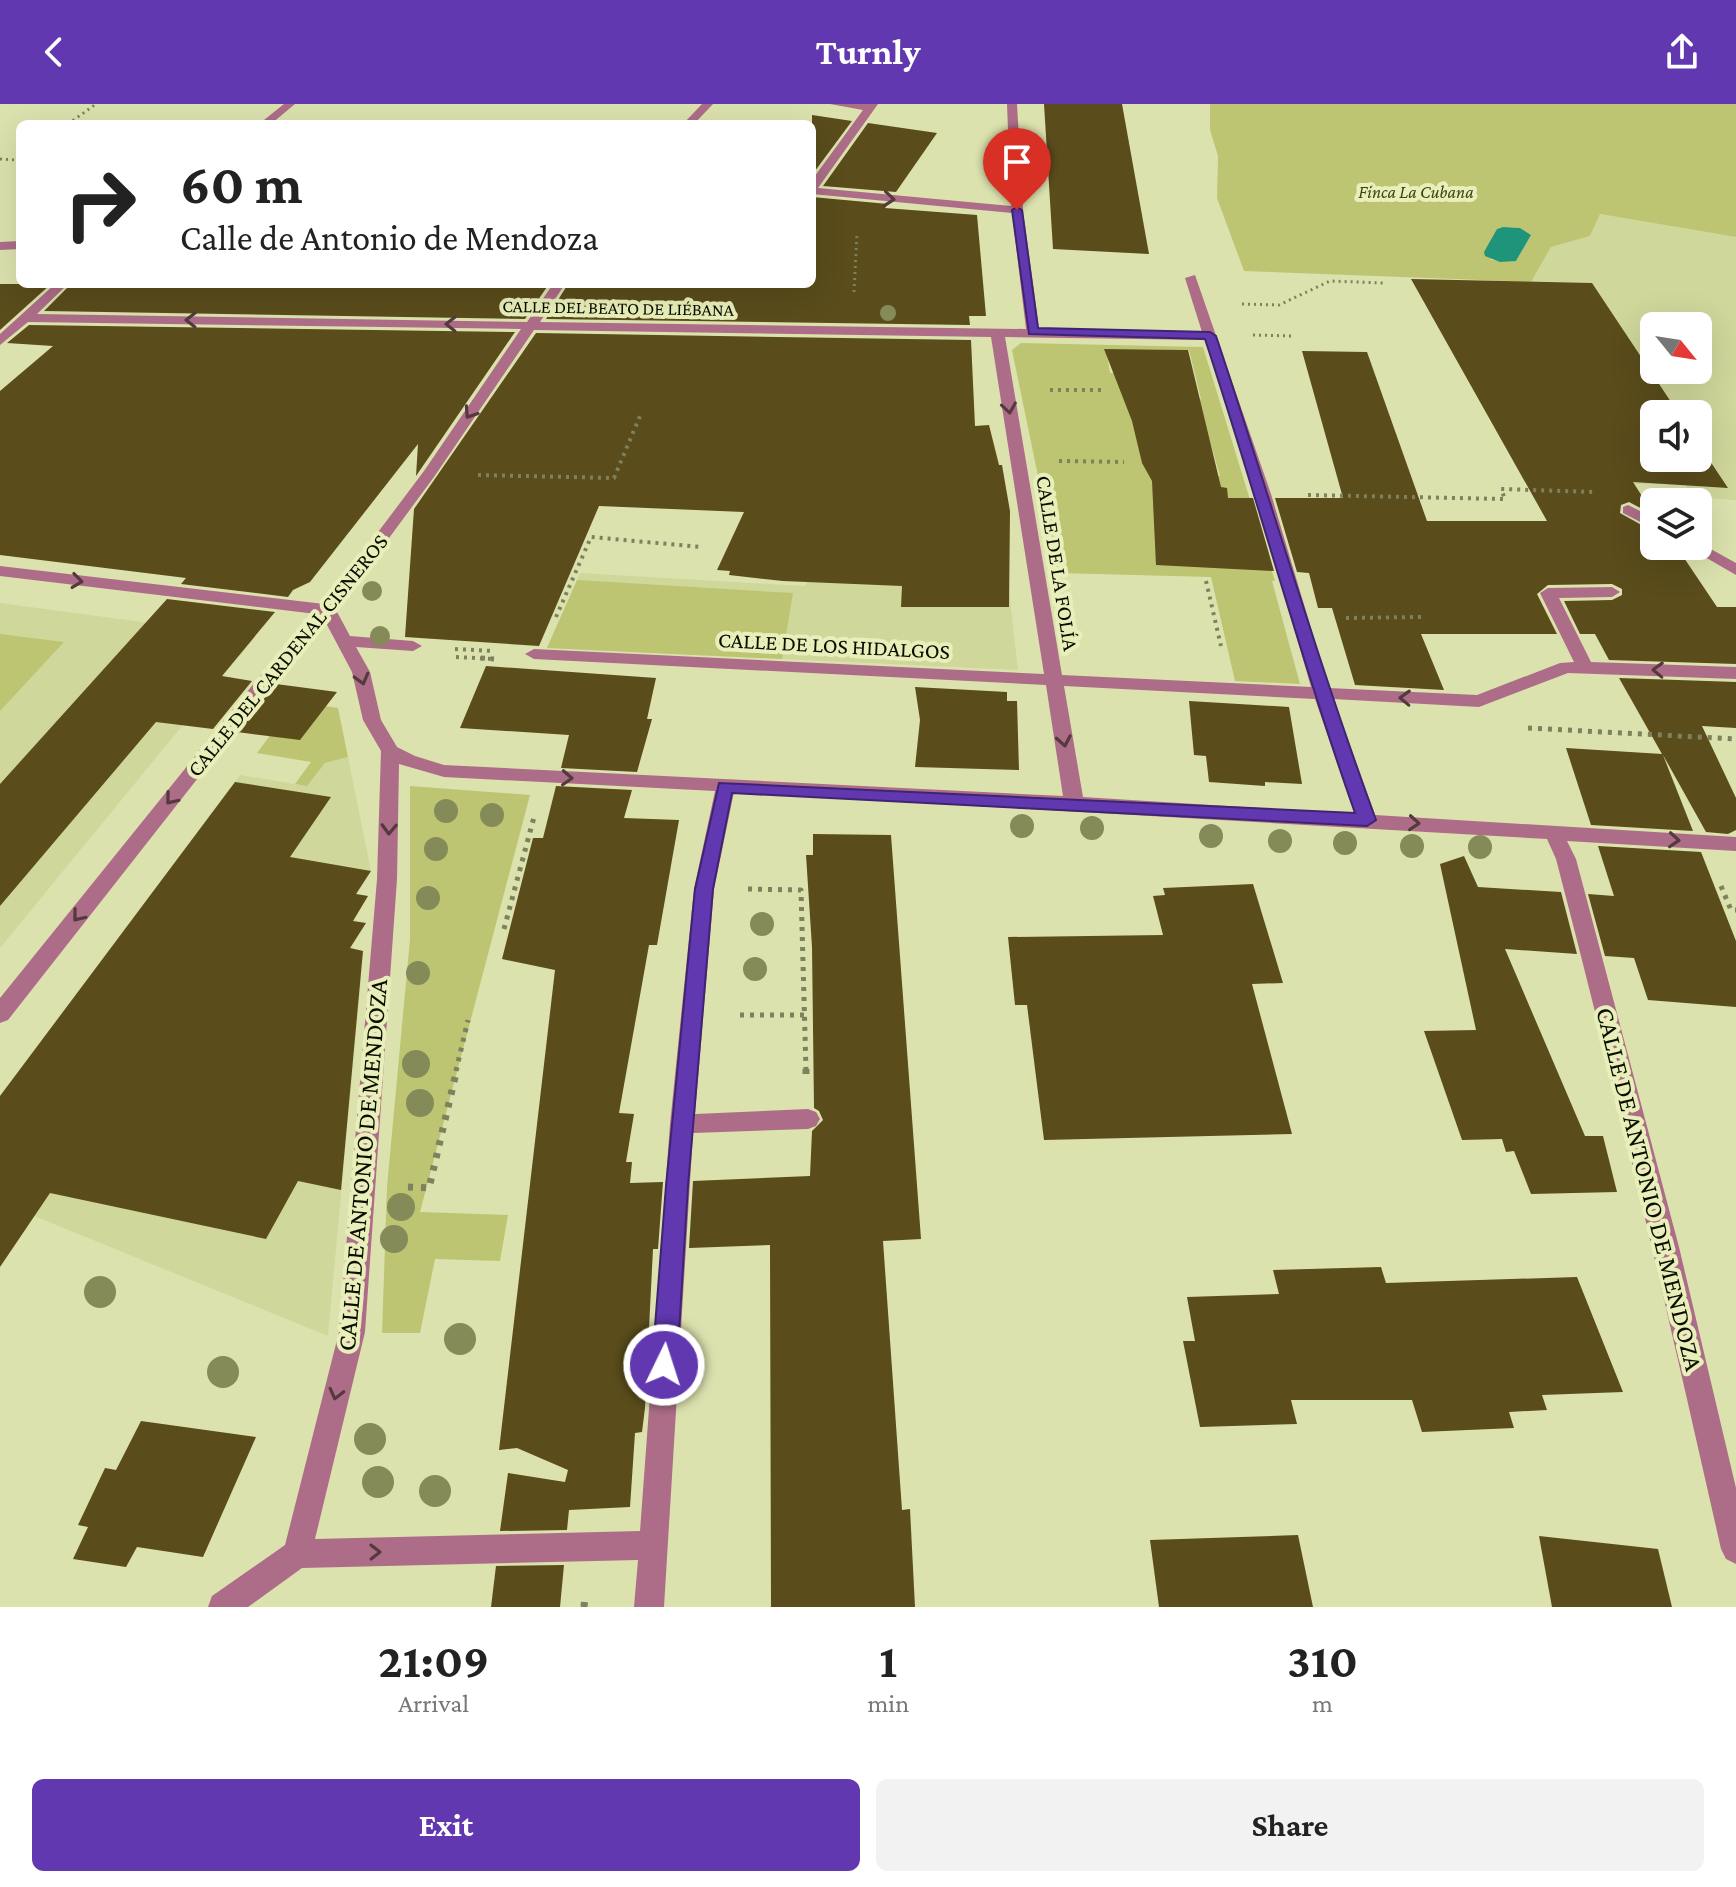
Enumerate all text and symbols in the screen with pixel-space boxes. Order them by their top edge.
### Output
icon: back [32,30,76,74]
icon: share [1660,30,1704,74]
text: Turnly [816,32,920,72]
pin [983,128,1051,210]
icon: arrive [995,140,1039,184]
icon: right [48,152,152,256]
text: 60 m [180,153,303,215]
park label: Finca La Cubana [1358,182,1474,202]
one-way arrow [883,190,896,207]
text: Calle de Antonio de Mendoza [180,218,599,258]
street label: CALLE DEL BEATO DE LIÉBANA [502,296,735,320]
one-way arrow [184,311,197,329]
north arrow [1640,312,1712,384]
map controls [1640,312,1712,560]
one-way arrow [444,315,457,332]
button: sound [1640,400,1712,472]
one-way arrow [1000,401,1017,415]
one-way arrow [465,404,480,419]
street label: CALLE DE LA FOLÍA [1031,474,1084,653]
button: layers [1640,488,1712,560]
street label: CALLE DEL CARDENAL CISNEROS [182,529,393,781]
one-way arrow [71,572,84,589]
street label: CALLE DE LOS HIDALGOS [717,627,950,664]
one-way arrow [1651,662,1664,679]
one-way arrow [353,672,369,686]
one-way arrow [1398,689,1411,706]
one-way arrow [1054,734,1071,747]
one-way arrow [561,770,574,787]
one-way arrow [166,790,181,804]
one-way arrow [1408,814,1421,831]
one-way arrow [380,823,397,836]
one-way arrow [1668,831,1681,848]
one-way arrow [74,907,88,922]
street label: CALLE DE ANTONIO DE MENDOZA [332,978,393,1352]
street label: CALLE DE ANTONIO DE MENDOZA [1590,1004,1709,1374]
position arrow [622,1323,706,1407]
one-way arrow [329,1386,346,1400]
one-way arrow [369,1543,382,1561]
text: 21:09 [378,1634,489,1687]
text: 1 [879,1634,897,1687]
text: 310 [1287,1634,1358,1687]
text: Arrival [398,1689,469,1718]
text: min [867,1689,909,1718]
text: m [1312,1689,1333,1718]
button: Exit [32,1779,860,1871]
button: Share [876,1779,1704,1871]

